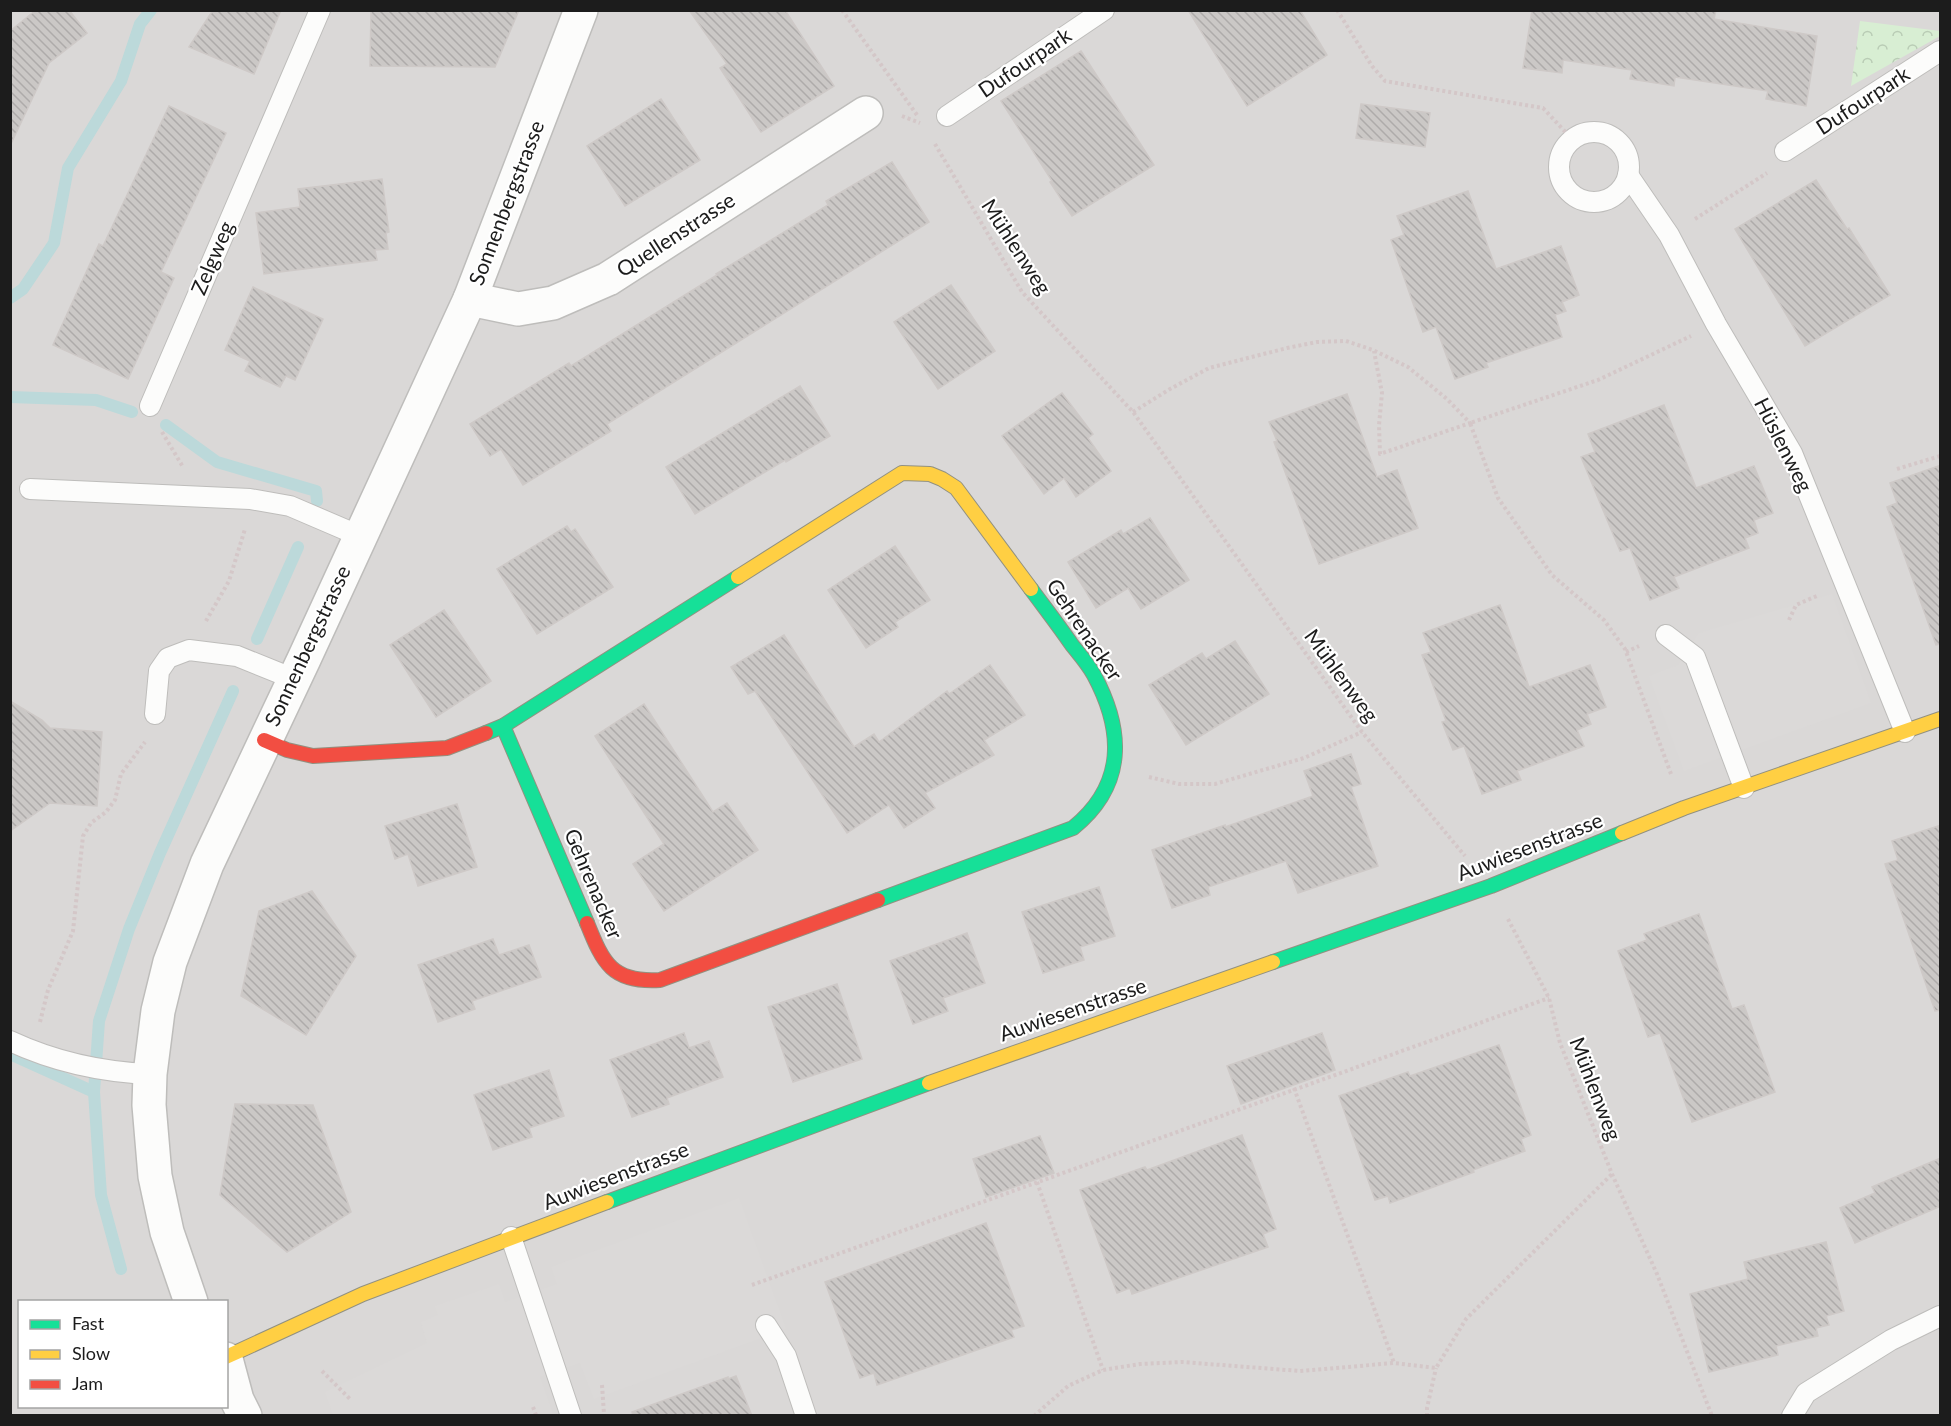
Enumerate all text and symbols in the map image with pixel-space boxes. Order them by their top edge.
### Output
street label: Dufourpark [973,21,1075,102]
street label: Dufourpark [1811,60,1914,139]
street label: Sonnenbergstrasse [463,117,549,288]
street label: Quellenstrasse [611,186,739,281]
street label: Mühlenweg [977,194,1057,299]
street label: Zelgweg [185,217,238,298]
street label: Hüslenweg [1750,393,1819,496]
street label: Sonnenbergstrasse [258,561,355,730]
street label: Gehrenacker [1042,574,1129,685]
street label: Mühlenweg [1300,624,1384,727]
street label: Auwiesenstrasse [1453,806,1606,885]
street label: Gehrenacker [560,825,629,943]
street label: Auwiesenstrasse [996,972,1149,1045]
street label: Mühlenweg [1565,1033,1628,1144]
street label: Auwiesenstrasse [539,1135,692,1214]
legend [18,1300,228,1408]
text: Fast [72,1312,105,1334]
text: Slow [72,1342,110,1364]
text: Jam [72,1372,103,1394]

